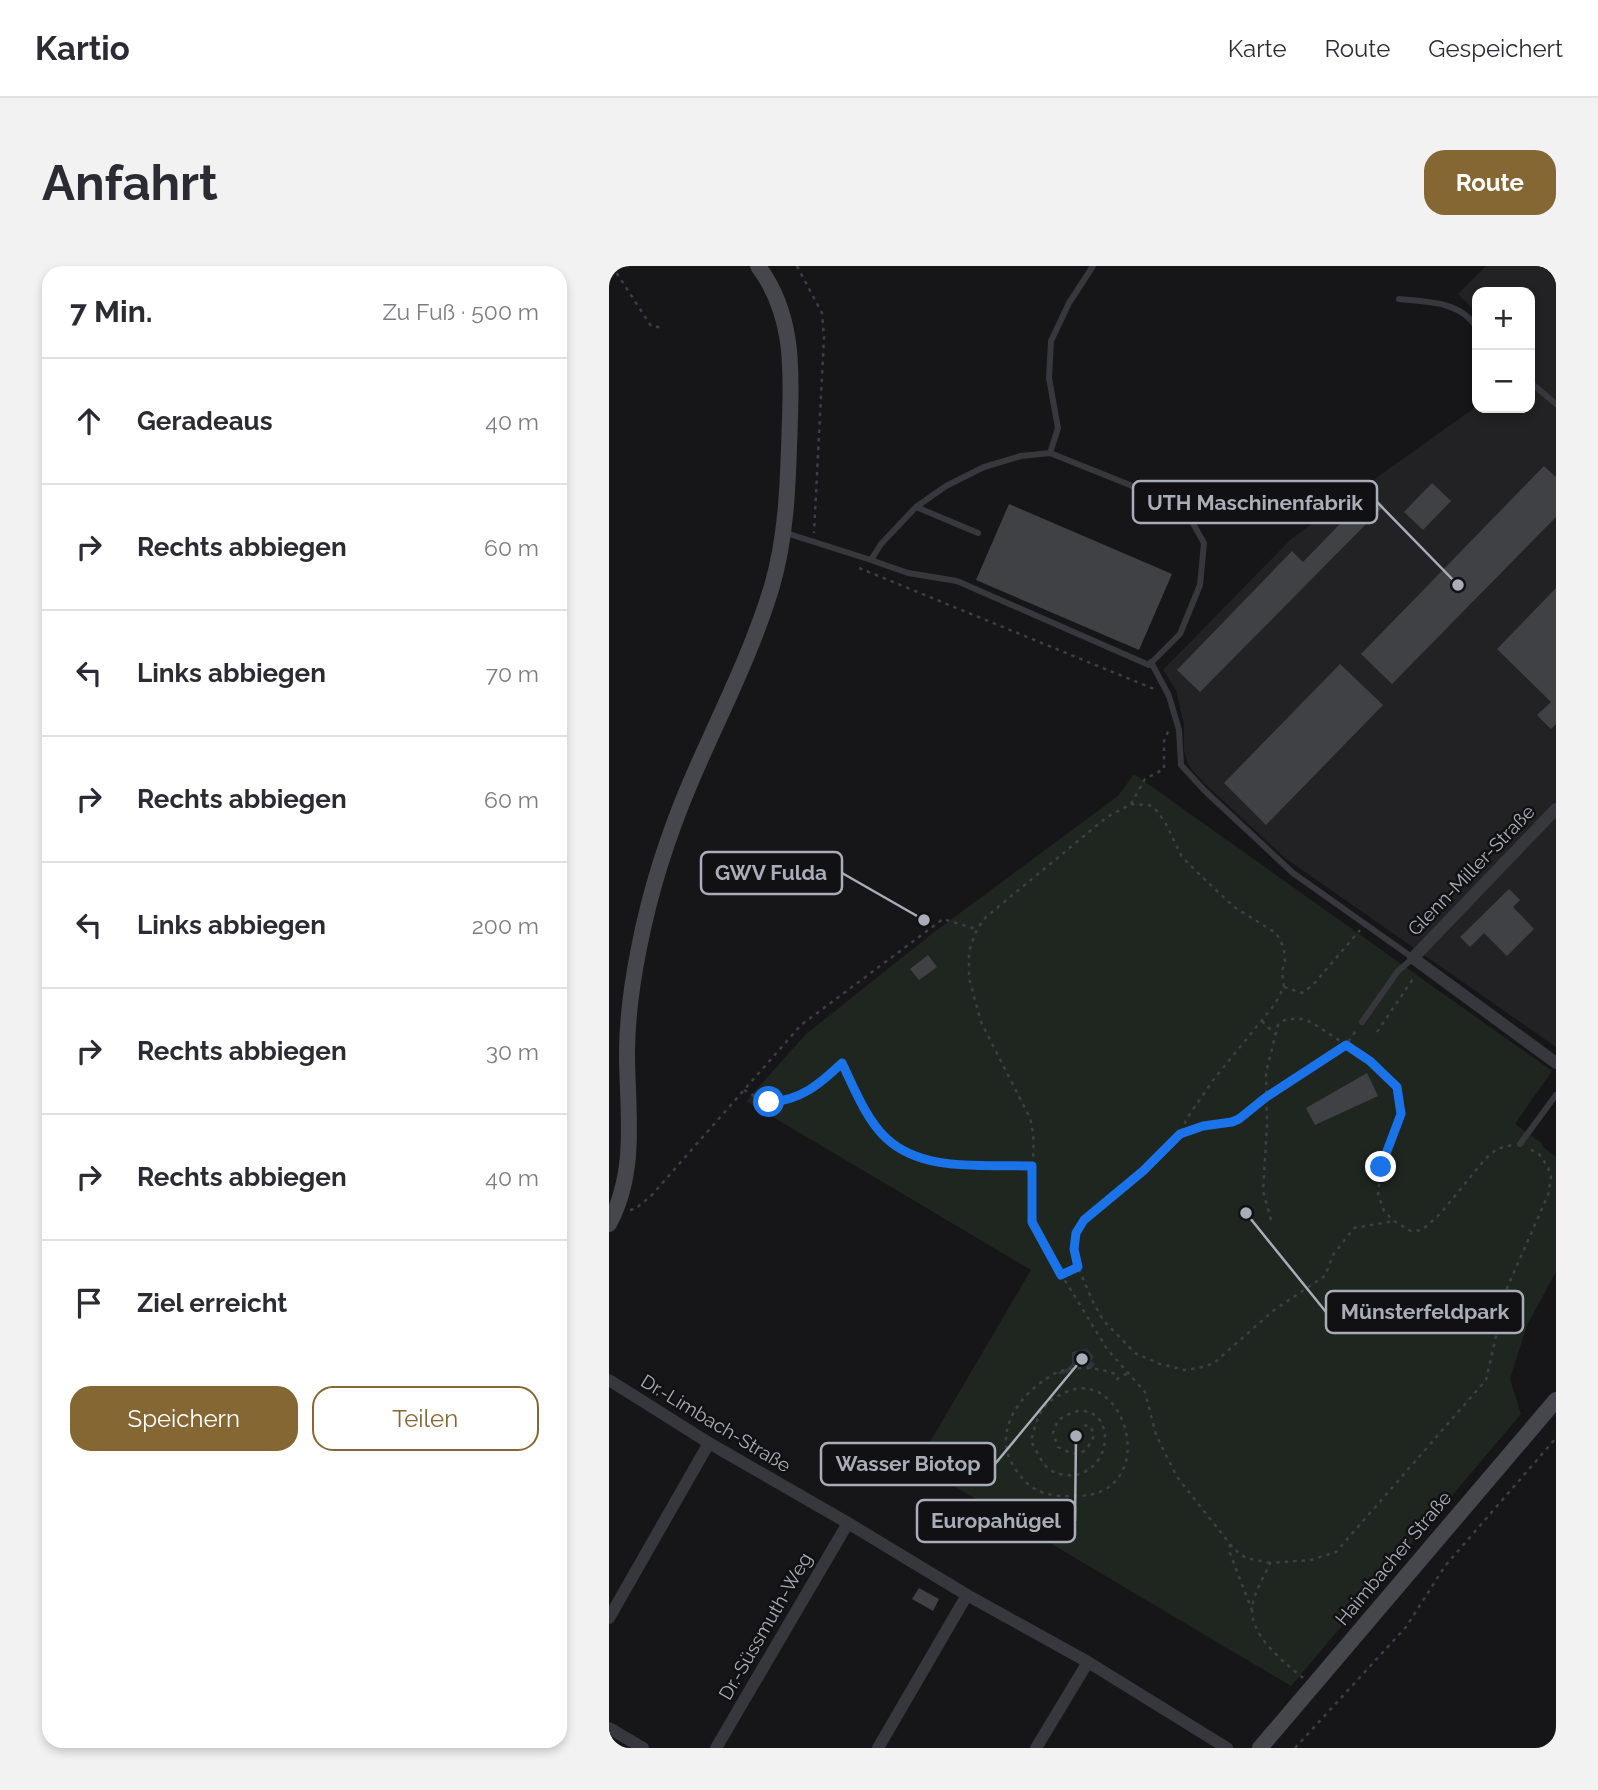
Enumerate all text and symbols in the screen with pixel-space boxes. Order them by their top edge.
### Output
text: Kartio [35,29,130,68]
text: Karte [1228,34,1287,63]
text: Route [1325,34,1390,63]
text: Gespeichert [1428,34,1563,63]
button: Route [1424,150,1556,215]
text: Anfahrt [42,154,218,211]
map controls [1472,287,1535,413]
button: + [1472,287,1535,350]
text: 7 Min. [70,294,153,329]
text: Zu Fuß · 500 m [382,298,539,325]
button: − [1472,350,1535,413]
icon: ahead [70,402,108,440]
text: Geradeaus [137,406,273,436]
text: 40 m [485,408,539,435]
callout: UTH Maschinenfabrik [1133,481,1377,523]
text: UTH Maschinenfabrik [1147,490,1363,515]
icon: right [70,528,108,566]
text: Rechts abbiegen [137,532,347,562]
text: 60 m [484,534,539,561]
icon: left [70,654,108,692]
text: Links abbiegen [137,658,326,688]
text: 70 m [486,660,539,687]
icon: right [70,780,108,818]
text: Rechts abbiegen [137,784,347,814]
text: 60 m [484,786,539,813]
street label: Glenn-Miller-Straße [1403,800,1539,940]
callout: GWV Fulda [701,852,842,894]
text: GWV Fulda [715,860,827,885]
icon: left [70,906,108,944]
text: Links abbiegen [137,910,326,940]
text: 200 m [472,912,539,939]
icon: right [70,1032,108,1070]
text: Rechts abbiegen [137,1036,347,1066]
text: 30 m [486,1038,539,1065]
route start [753,1086,784,1117]
route end [1365,1151,1396,1182]
icon: right [70,1158,108,1196]
text: Rechts abbiegen [137,1162,347,1192]
text: 40 m [485,1164,539,1191]
icon: arrive [70,1284,108,1322]
text: Ziel erreicht [137,1288,287,1318]
callout: Münsterfeldpark [1326,1291,1523,1333]
text: Münsterfeldpark [1341,1299,1509,1324]
street label: Dr.-Limbach-Straße [637,1370,795,1476]
button: Speichern [70,1386,298,1451]
button: Teilen [312,1386,539,1451]
callout: Wasser Biotop [821,1443,995,1485]
text: Wasser Biotop [835,1451,981,1476]
street label: Haimbacher Straße [1331,1487,1455,1629]
callout: Europahügel [917,1500,1075,1542]
text: Europahügel [931,1508,1061,1533]
street label: Dr.-Süssmuth-Weg [714,1549,816,1703]

